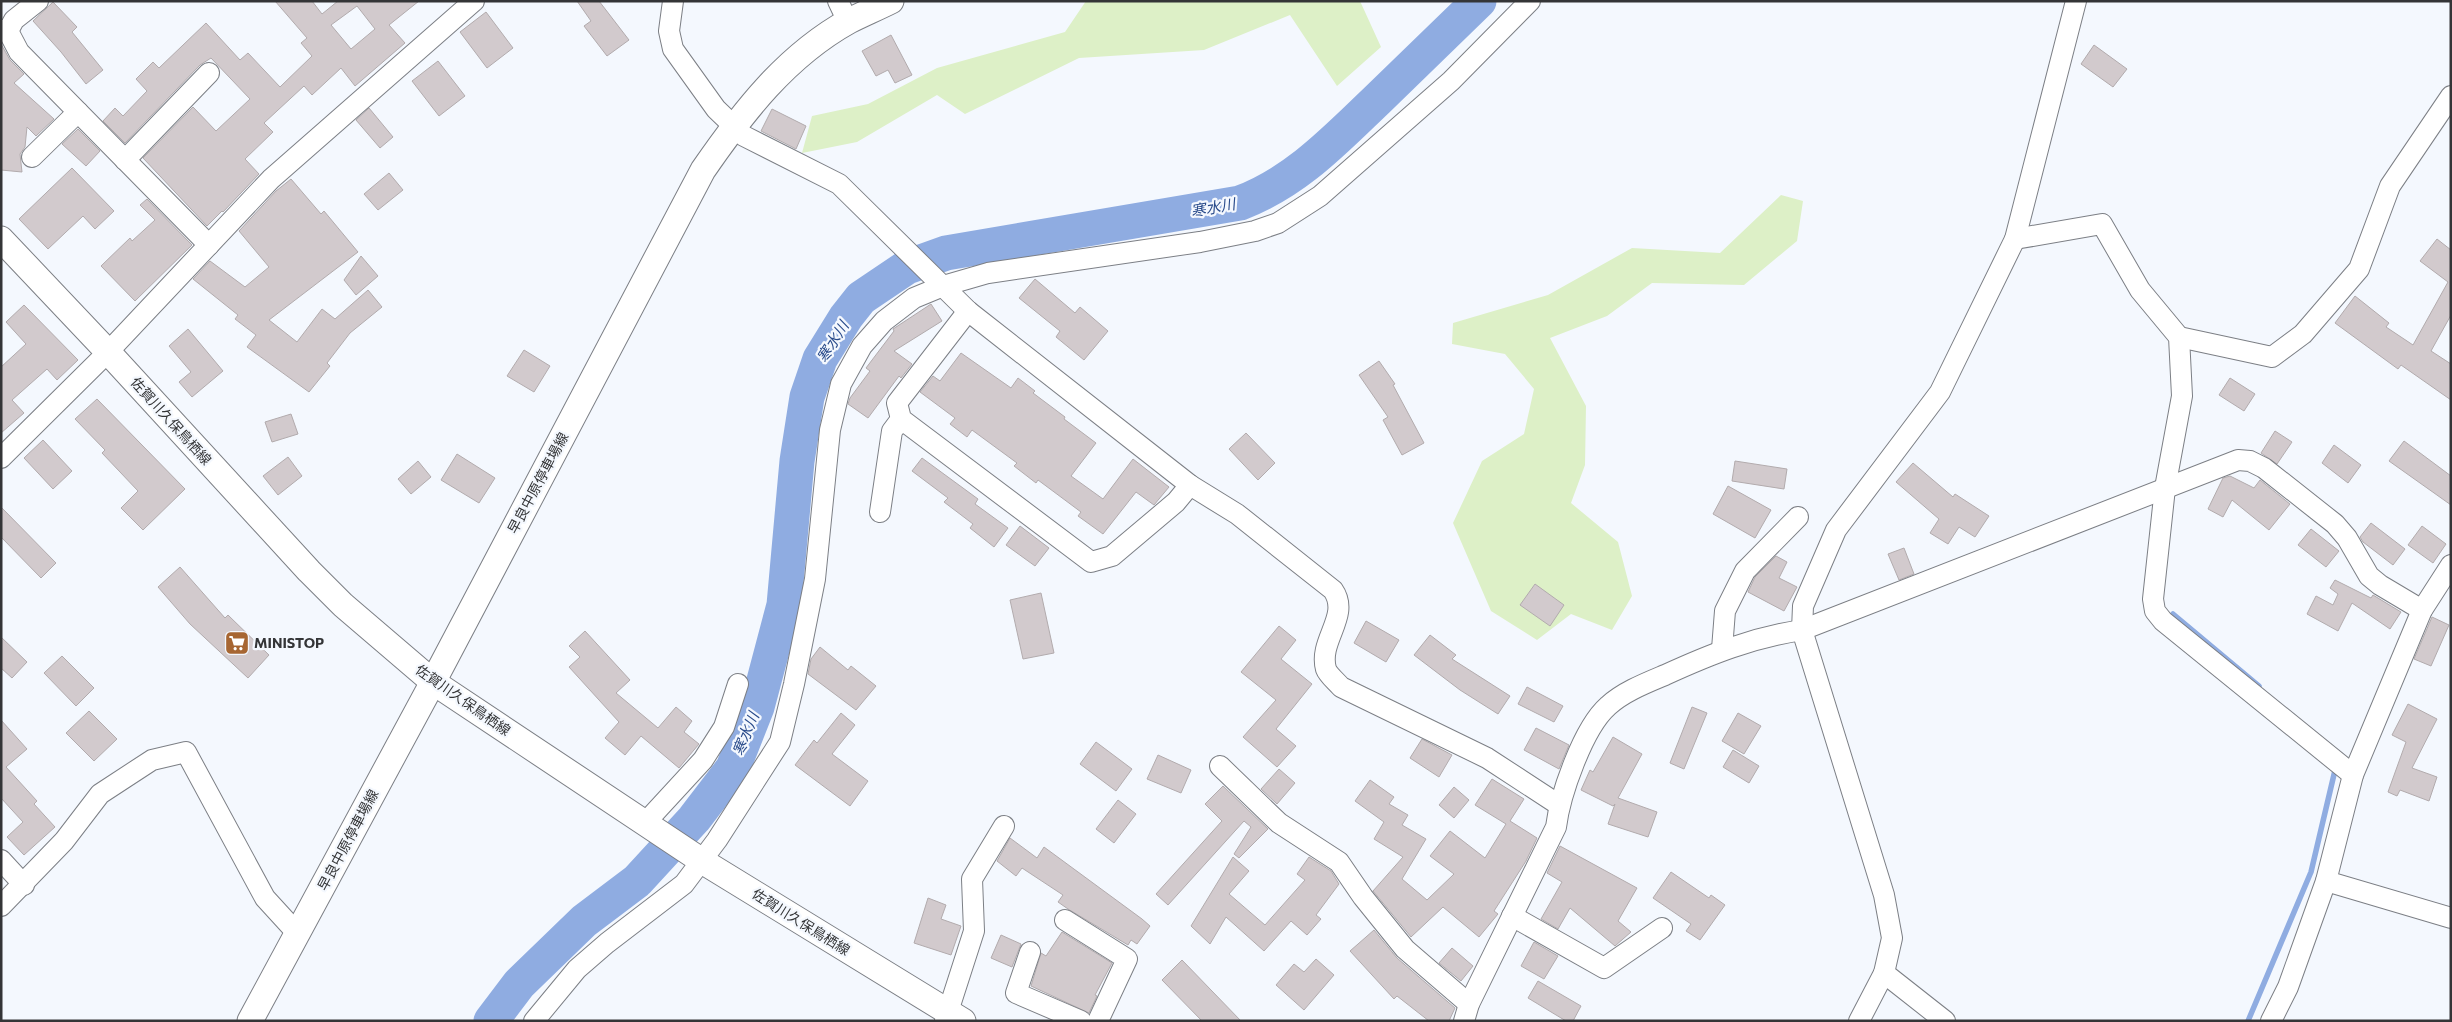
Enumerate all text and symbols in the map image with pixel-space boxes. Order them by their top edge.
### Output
water label: 寒水川 [1189,194,1239,220]
water label: 寒水川 [813,316,853,365]
street label: 佐賀川久保鳥栖線 [128,373,215,468]
street label: 早良中原停車場線 [504,429,571,536]
supermarket icon: MINISTOP [224,630,250,656]
place label: MINISTOP [254,634,324,651]
street label: 佐賀川久保鳥栖線 [413,661,514,739]
water label: 寒水川 [728,708,763,758]
street label: 早良中原停車場線 [314,786,381,893]
street label: 佐賀川久保鳥栖線 [749,885,853,958]

